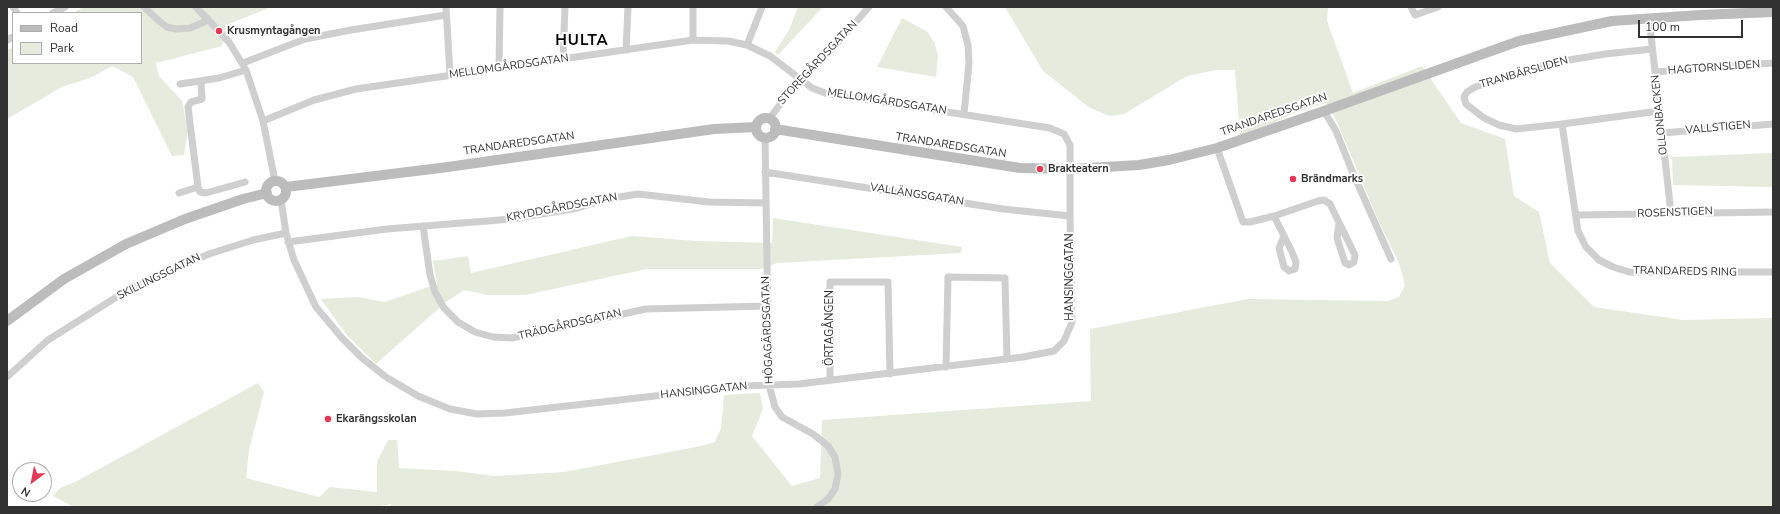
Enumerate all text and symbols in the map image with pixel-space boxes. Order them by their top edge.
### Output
legend [12,12,142,64]
scale bar [1640,12,1745,38]
street label: STOREGÅRDSGATAN [776,18,860,108]
text: 100 m [1645,19,1680,35]
text: Road [50,20,78,36]
place label: Krusmyntagången [227,24,321,38]
marker: Krusmyntagången [214,26,224,36]
district label: HULTA [555,32,609,50]
text: Park [50,40,74,56]
street label: MELLOMGÅRDSGATAN [448,52,570,82]
street label: TRANBÄRSLIDEN [1478,54,1570,92]
street label: HAGTORNSLIDEN [1667,58,1761,78]
street label: OLLONBACKEN [1649,74,1671,156]
street label: MELLOMGÅRDSGATAN [826,86,948,118]
street label: TRANDAREDSGATAN [1219,91,1329,139]
street label: VALLSTIGEN [1685,119,1751,137]
street label: TRANDAREDSGATAN [463,130,575,158]
street label: TRANDAREDSGATAN [895,131,1007,161]
place label: Brakteatern [1048,162,1109,176]
marker: Brakteatern [1035,164,1045,174]
place label: Brändmarks [1301,172,1363,186]
marker: Brändmarks [1288,174,1298,184]
street label: VALLÄNGSGATAN [869,181,965,209]
street label: KRYDDGÅRDSGATAN [505,191,619,225]
street label: ROSENSTIGEN [1637,205,1713,221]
street label: HANSINGGATAN [1063,233,1077,321]
street label: SKILLINGSGATAN [115,251,203,303]
street label: TRANDAREDS RING [1633,264,1737,280]
street label: HÖGAGÄRDSGATAN [760,276,776,384]
street label: ÖRTAGÅNGEN [823,290,837,366]
street label: TRÄDGÅRDSGATAN [517,307,623,343]
street label: HANSINGGATAN [660,380,748,402]
place label: Ekarängsskolan [336,412,417,426]
marker: Ekarängsskolan [323,414,333,424]
north arrow [12,462,52,502]
text: N [18,483,33,500]

